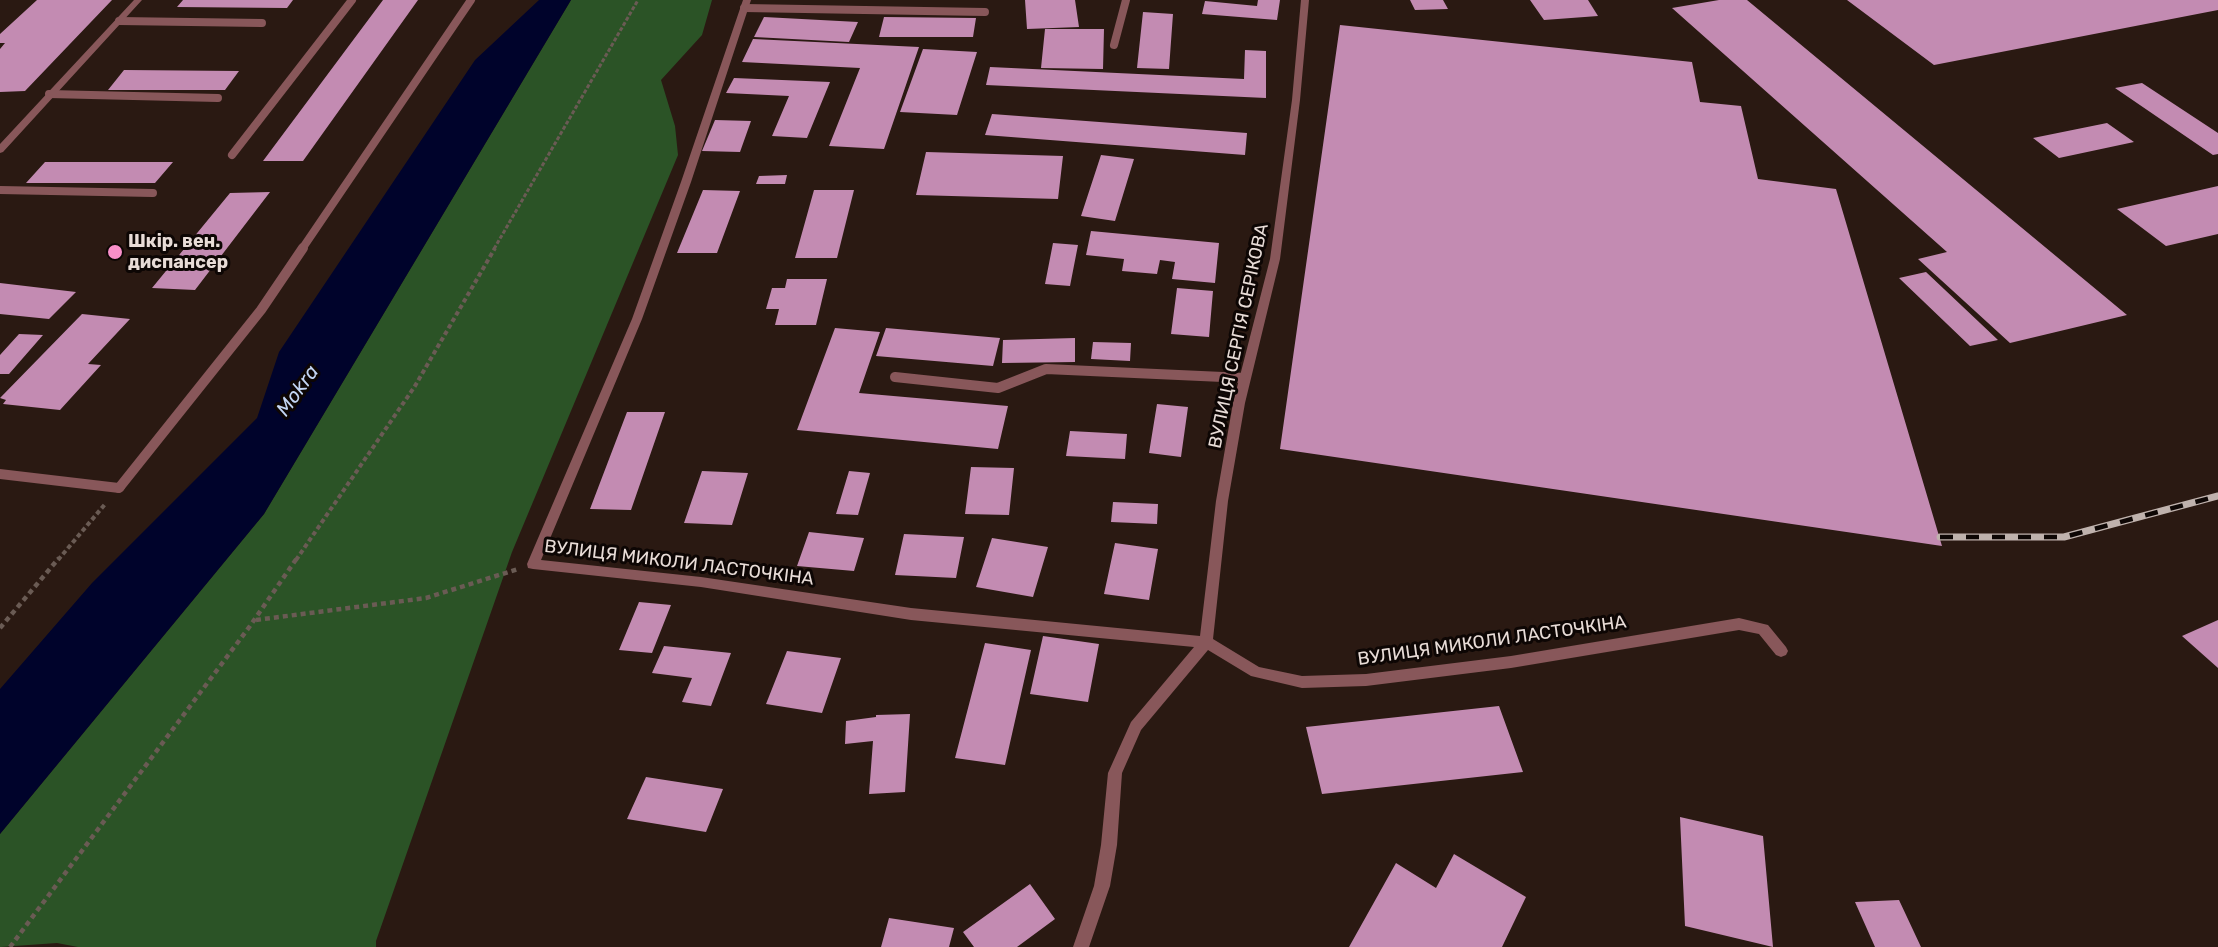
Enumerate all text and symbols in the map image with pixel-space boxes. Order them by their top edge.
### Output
street label: ВУЛИЦЯ СЕРГІЯ СЕРІКОВА [1205,222,1273,450]
place label: Шкір. вен. диспансер [128,231,228,274]
marker: Шкір. вен. диспансер [106,243,124,261]
water label: Mokra [272,361,324,421]
street label: ВУЛИЦЯ МИКОЛИ ЛАСТОЧКІНА [543,536,815,590]
street label: ВУЛИЦЯ МИКОЛИ ЛАСТОЧКІНА [1356,611,1628,671]

